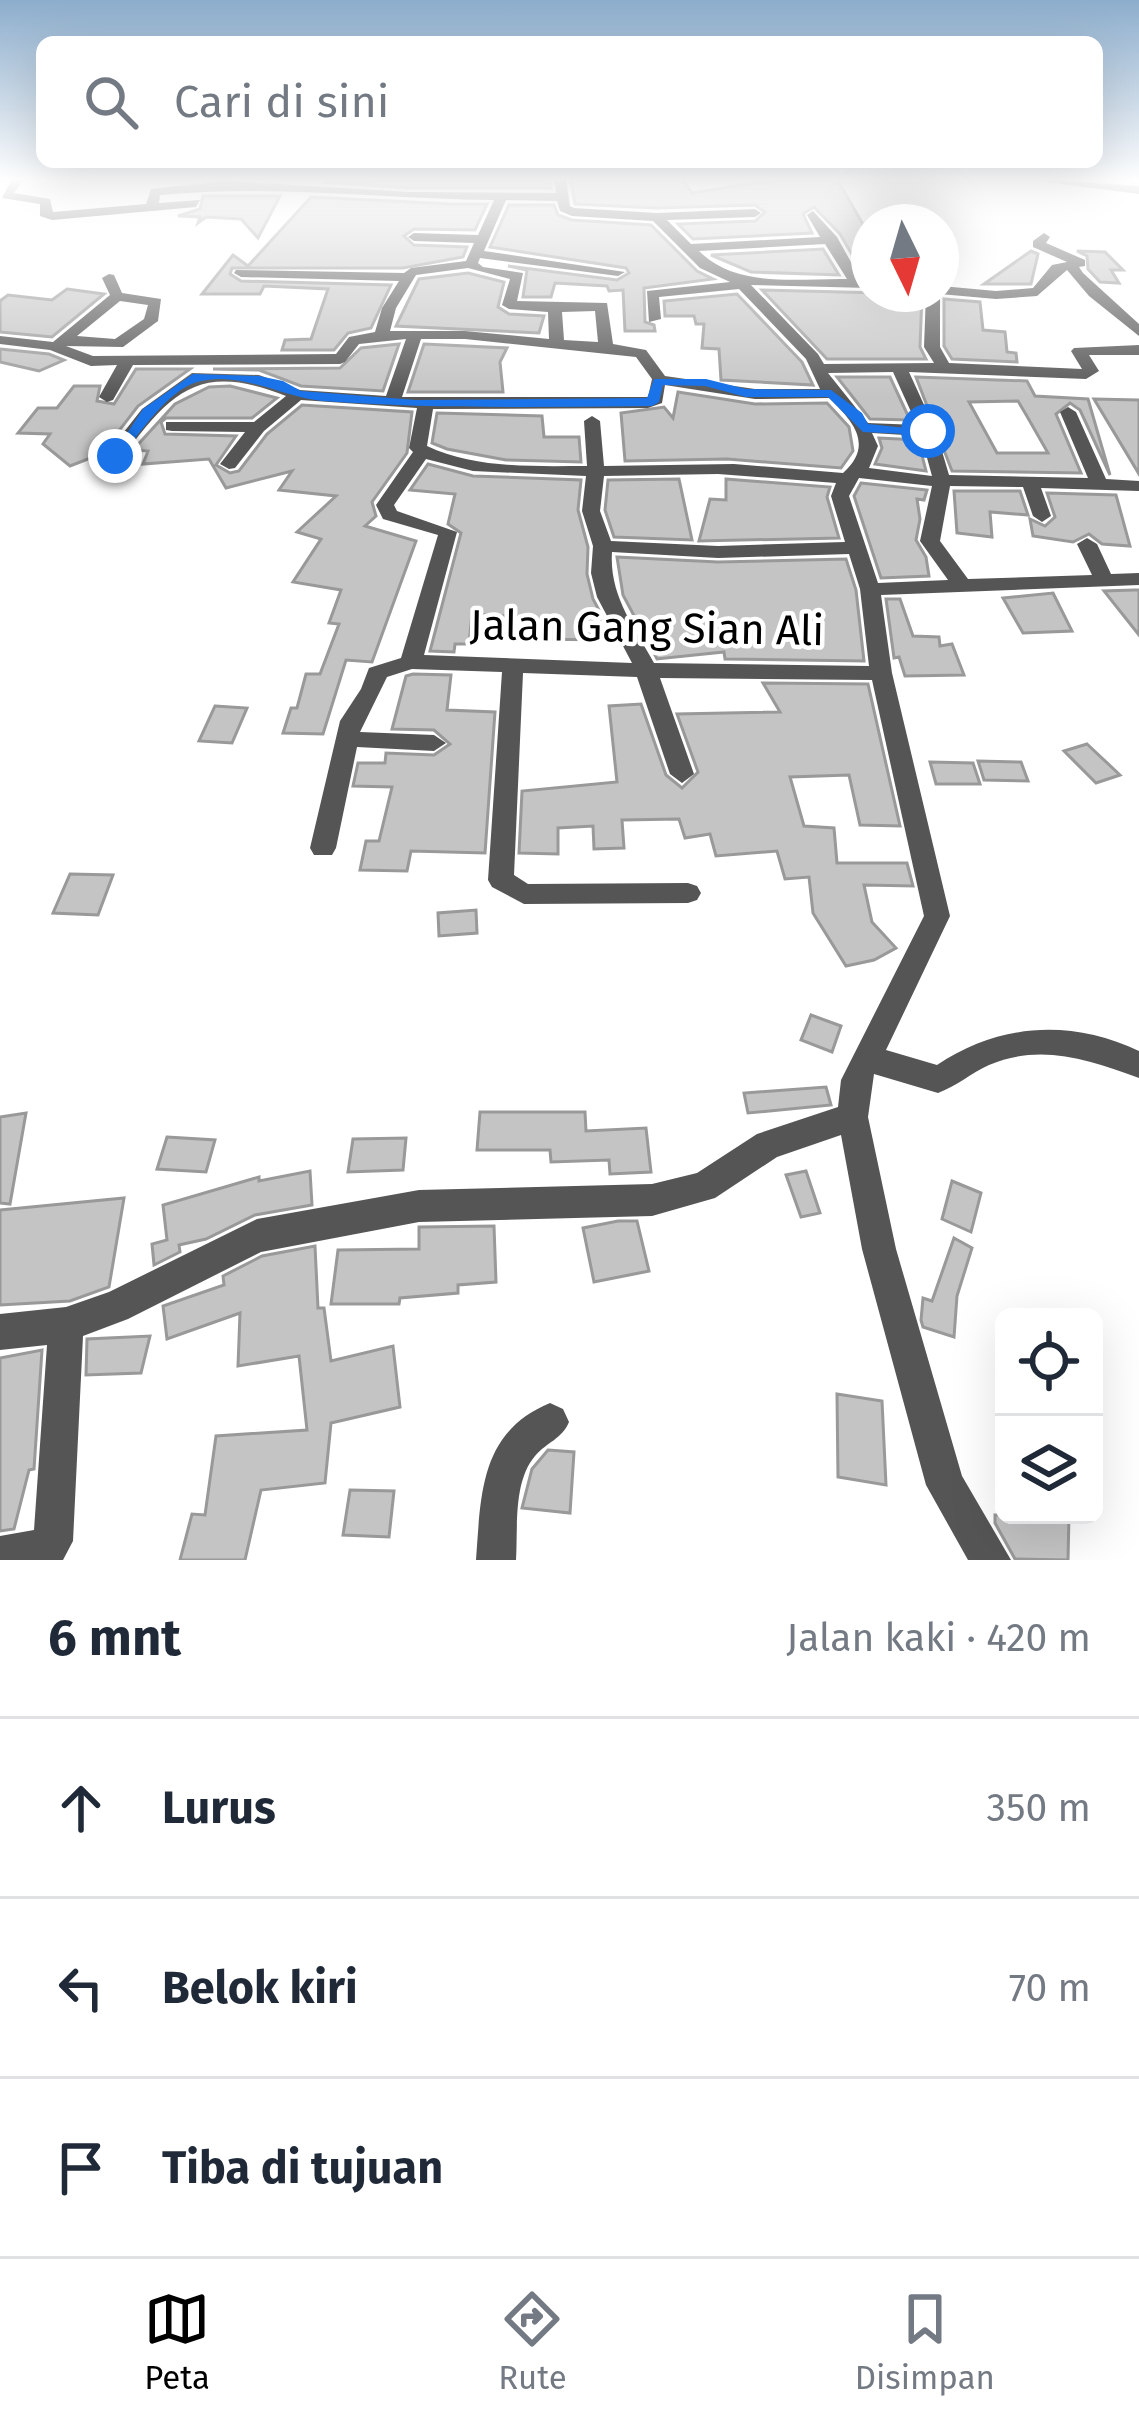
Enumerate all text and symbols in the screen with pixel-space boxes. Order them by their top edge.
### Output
search box [36,36,1103,168]
icon: search [78,69,144,135]
text: Cari di sini [174,75,390,129]
north arrow [851,204,959,312]
route start [901,404,955,458]
route end [88,429,142,483]
street label: Jalan Gang Sian Ali [469,600,825,656]
map controls [995,1308,1103,1524]
button: locate [995,1308,1103,1416]
button: layers [995,1416,1103,1524]
text: 6 mnt [48,1607,181,1669]
text: Jalan kaki · 420 m [786,1615,1091,1661]
icon: ahead [48,1775,114,1841]
text: Lurus [162,1781,276,1835]
text: 350 m [986,1785,1091,1831]
icon: left [48,1955,114,2021]
text: Belok kiri [162,1961,358,2015]
text: 70 m [1009,1965,1091,2011]
icon: arrive [48,2135,114,2201]
text: Tiba di tujuan [162,2141,443,2195]
tab: Peta [144,2286,210,2398]
tab: Rute [498,2286,567,2398]
tab: Disimpan [855,2286,995,2398]

